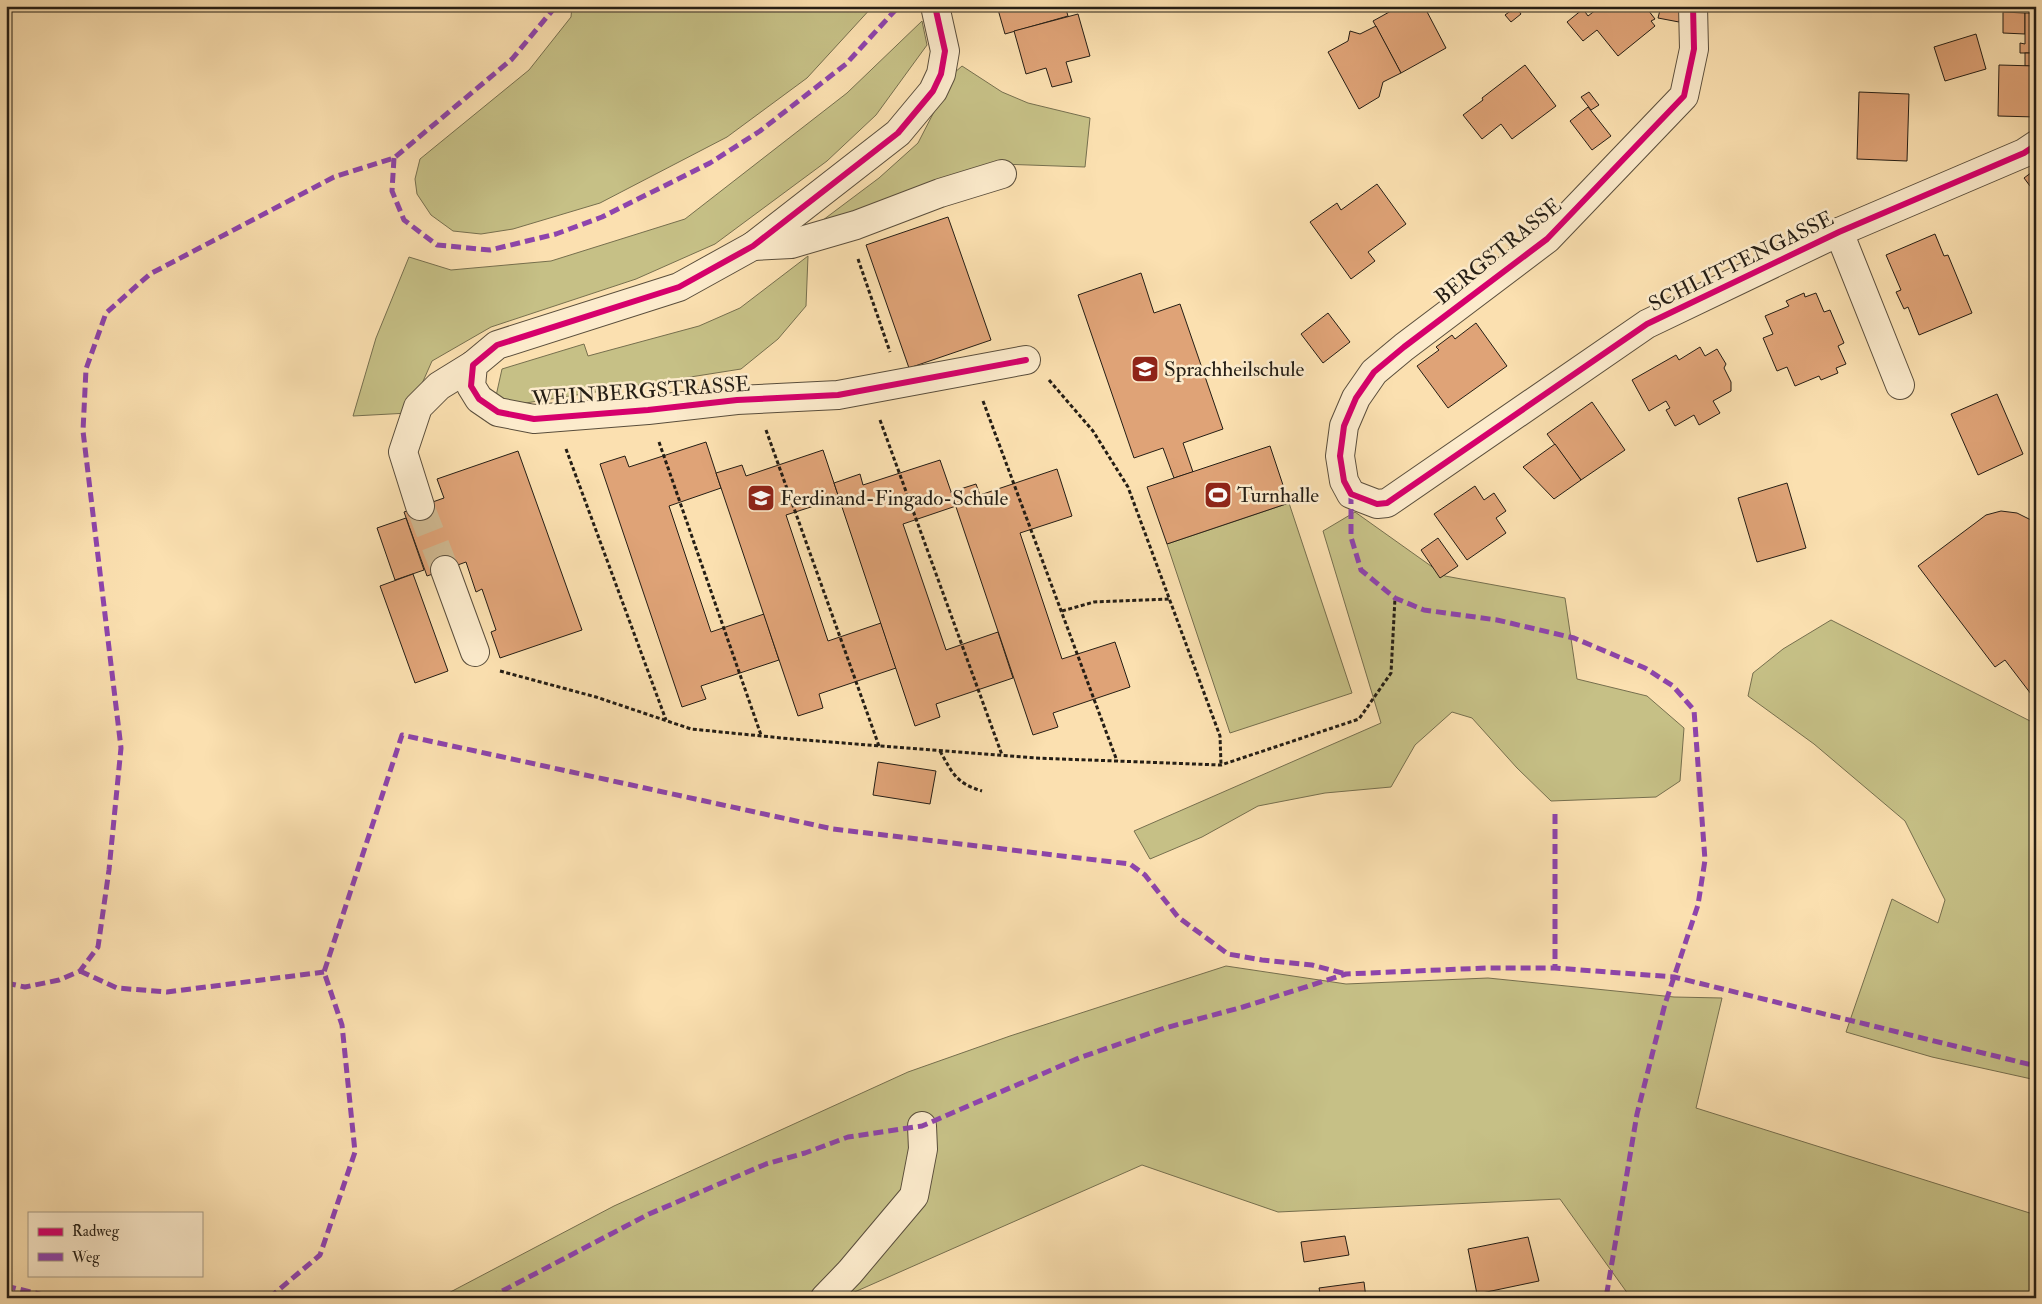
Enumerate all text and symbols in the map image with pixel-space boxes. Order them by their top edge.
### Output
street label: BERGSTRASSE [1430,192,1567,311]
street label: SCHLITTENGASSE [1644,205,1838,318]
school or university icon: Sprachheilschule [1130,354,1160,384]
place label: Sprachheilschule [1164,356,1305,383]
street label: WEINBERGSTRASSE [530,370,751,413]
sports icon: Turnhalle [1203,480,1233,510]
place label: Turnhalle [1237,482,1319,509]
school or university icon: Ferdinand-Fingado-Schule [746,483,776,513]
place label: Ferdinand-Fingado-Schule [780,485,1008,512]
legend [28,1212,202,1276]
text: Radweg [72,1222,120,1241]
text: Weg [71,1248,100,1267]

